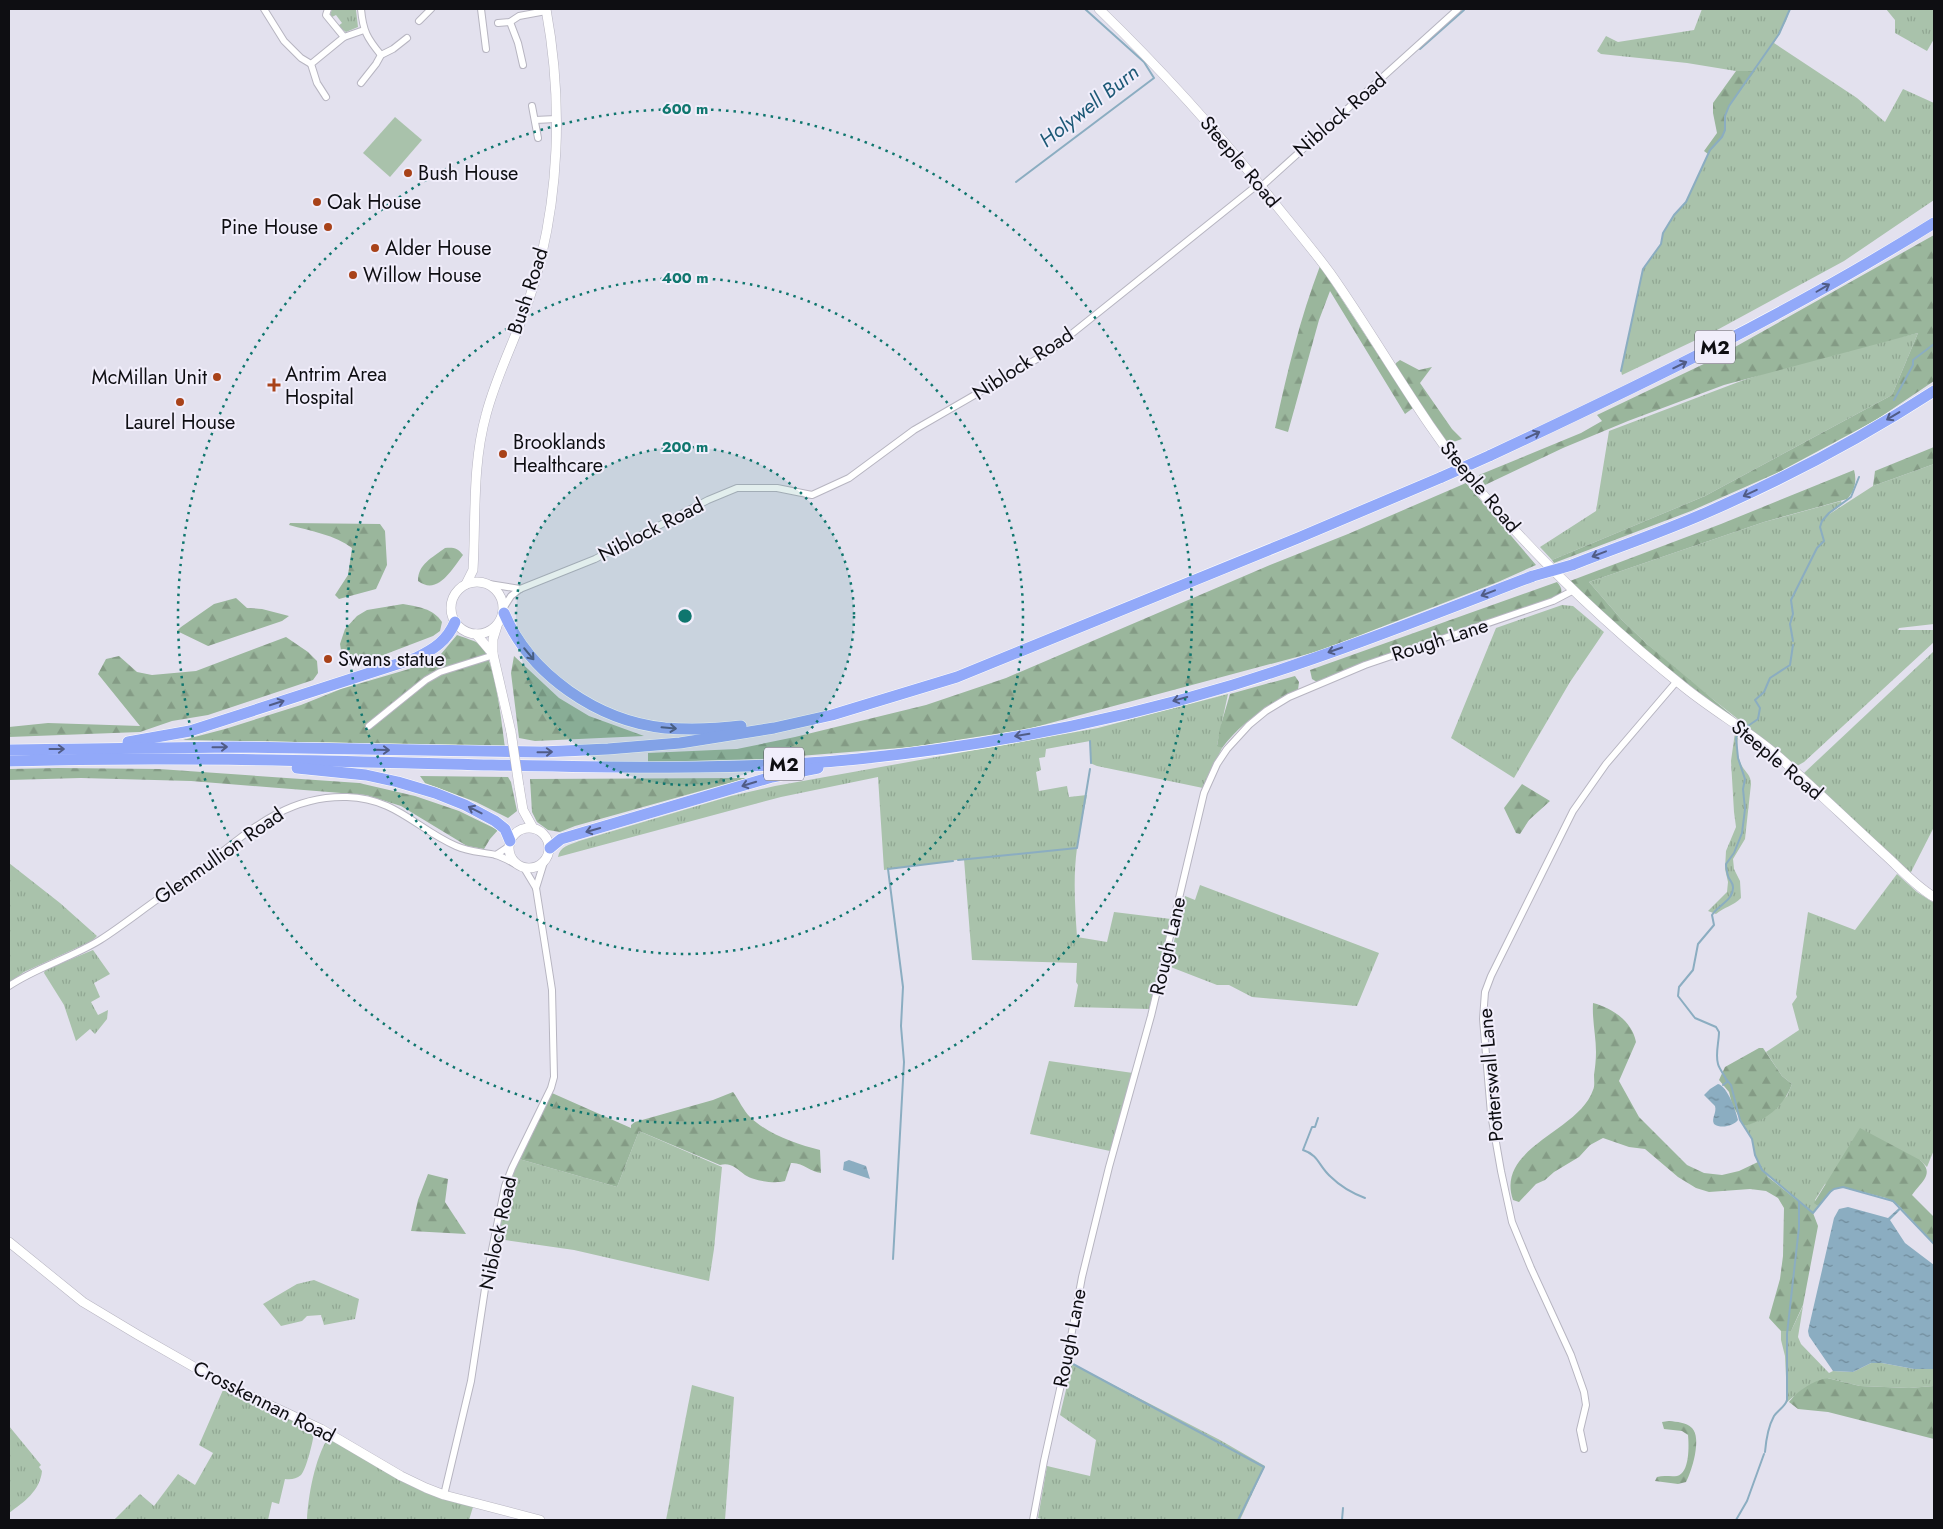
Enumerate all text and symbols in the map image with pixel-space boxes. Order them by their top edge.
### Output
water label: Holywell Burn [1033,57,1145,155]
street label: Niblock Road [1287,66,1393,164]
text: 600 m [662,98,708,120]
street label: Steeple Road [1193,110,1287,214]
place label: Bush House [418,159,518,188]
marker: Bush House [402,167,414,179]
place label: Oak House [327,188,421,217]
marker: Oak House [311,196,323,208]
place label: Pine House [221,213,318,242]
marker: Pine House [322,221,334,233]
place label: Alder House [385,234,491,263]
marker: Alder House [369,242,381,254]
street label: Bush Road [500,244,556,338]
place label: Willow House [363,261,482,290]
text: 400 m [661,267,709,289]
marker: Willow House [347,269,359,281]
one-way arrow [1815,283,1830,293]
street label: Niblock Road [967,320,1079,408]
road number: M2 [1695,331,1735,364]
place label: Antrim Area Hospital [285,360,387,412]
one-way arrow [1672,360,1687,369]
place label: McMillan Unit [92,363,207,392]
marker: McMillan Unit [211,371,223,383]
marker: Antrim Area Hospital [267,378,281,392]
marker: Laurel House [174,396,186,408]
place label: Laurel House [125,408,235,437]
one-way arrow [1886,412,1900,422]
place label: Brooklands Healthcare [513,428,606,480]
one-way arrow [1525,430,1540,440]
street label: Steeple Road [1433,435,1527,539]
text: 200 m [662,436,708,458]
marker: Brooklands Healthcare [497,448,509,460]
one-way arrow [1742,488,1757,498]
street label: Niblock Road [593,491,709,569]
one-way arrow [1592,550,1607,559]
one-way arrow [1480,590,1495,599]
centre of rings [676,607,694,625]
street label: Rough Lane [1388,611,1492,669]
place label: Swans statue [338,645,445,674]
one-way arrow [1328,646,1344,655]
one-way arrow [524,647,535,660]
marker: Swans statue [322,653,334,665]
one-way arrow [1173,695,1189,704]
one-way arrow [269,698,285,708]
street label: Steeple Road [1725,713,1829,807]
one-way arrow [661,723,677,732]
one-way arrow [1014,730,1030,740]
one-way arrow [212,742,228,752]
one-way arrow [49,744,65,754]
one-way arrow [374,745,390,754]
one-way arrow [537,747,553,756]
road number: M2 [764,748,804,781]
one-way arrow [742,780,758,790]
street label: Glenmullion Road [148,801,290,911]
one-way arrow [468,805,483,814]
one-way arrow [586,826,602,836]
street label: Rough Lane [1143,894,1193,998]
street label: Potterswall Lane [1471,1007,1511,1143]
street label: Niblock Road [472,1174,524,1292]
street label: Rough Lane [1046,1286,1094,1390]
street label: Crosskennan Road [188,1354,340,1450]

